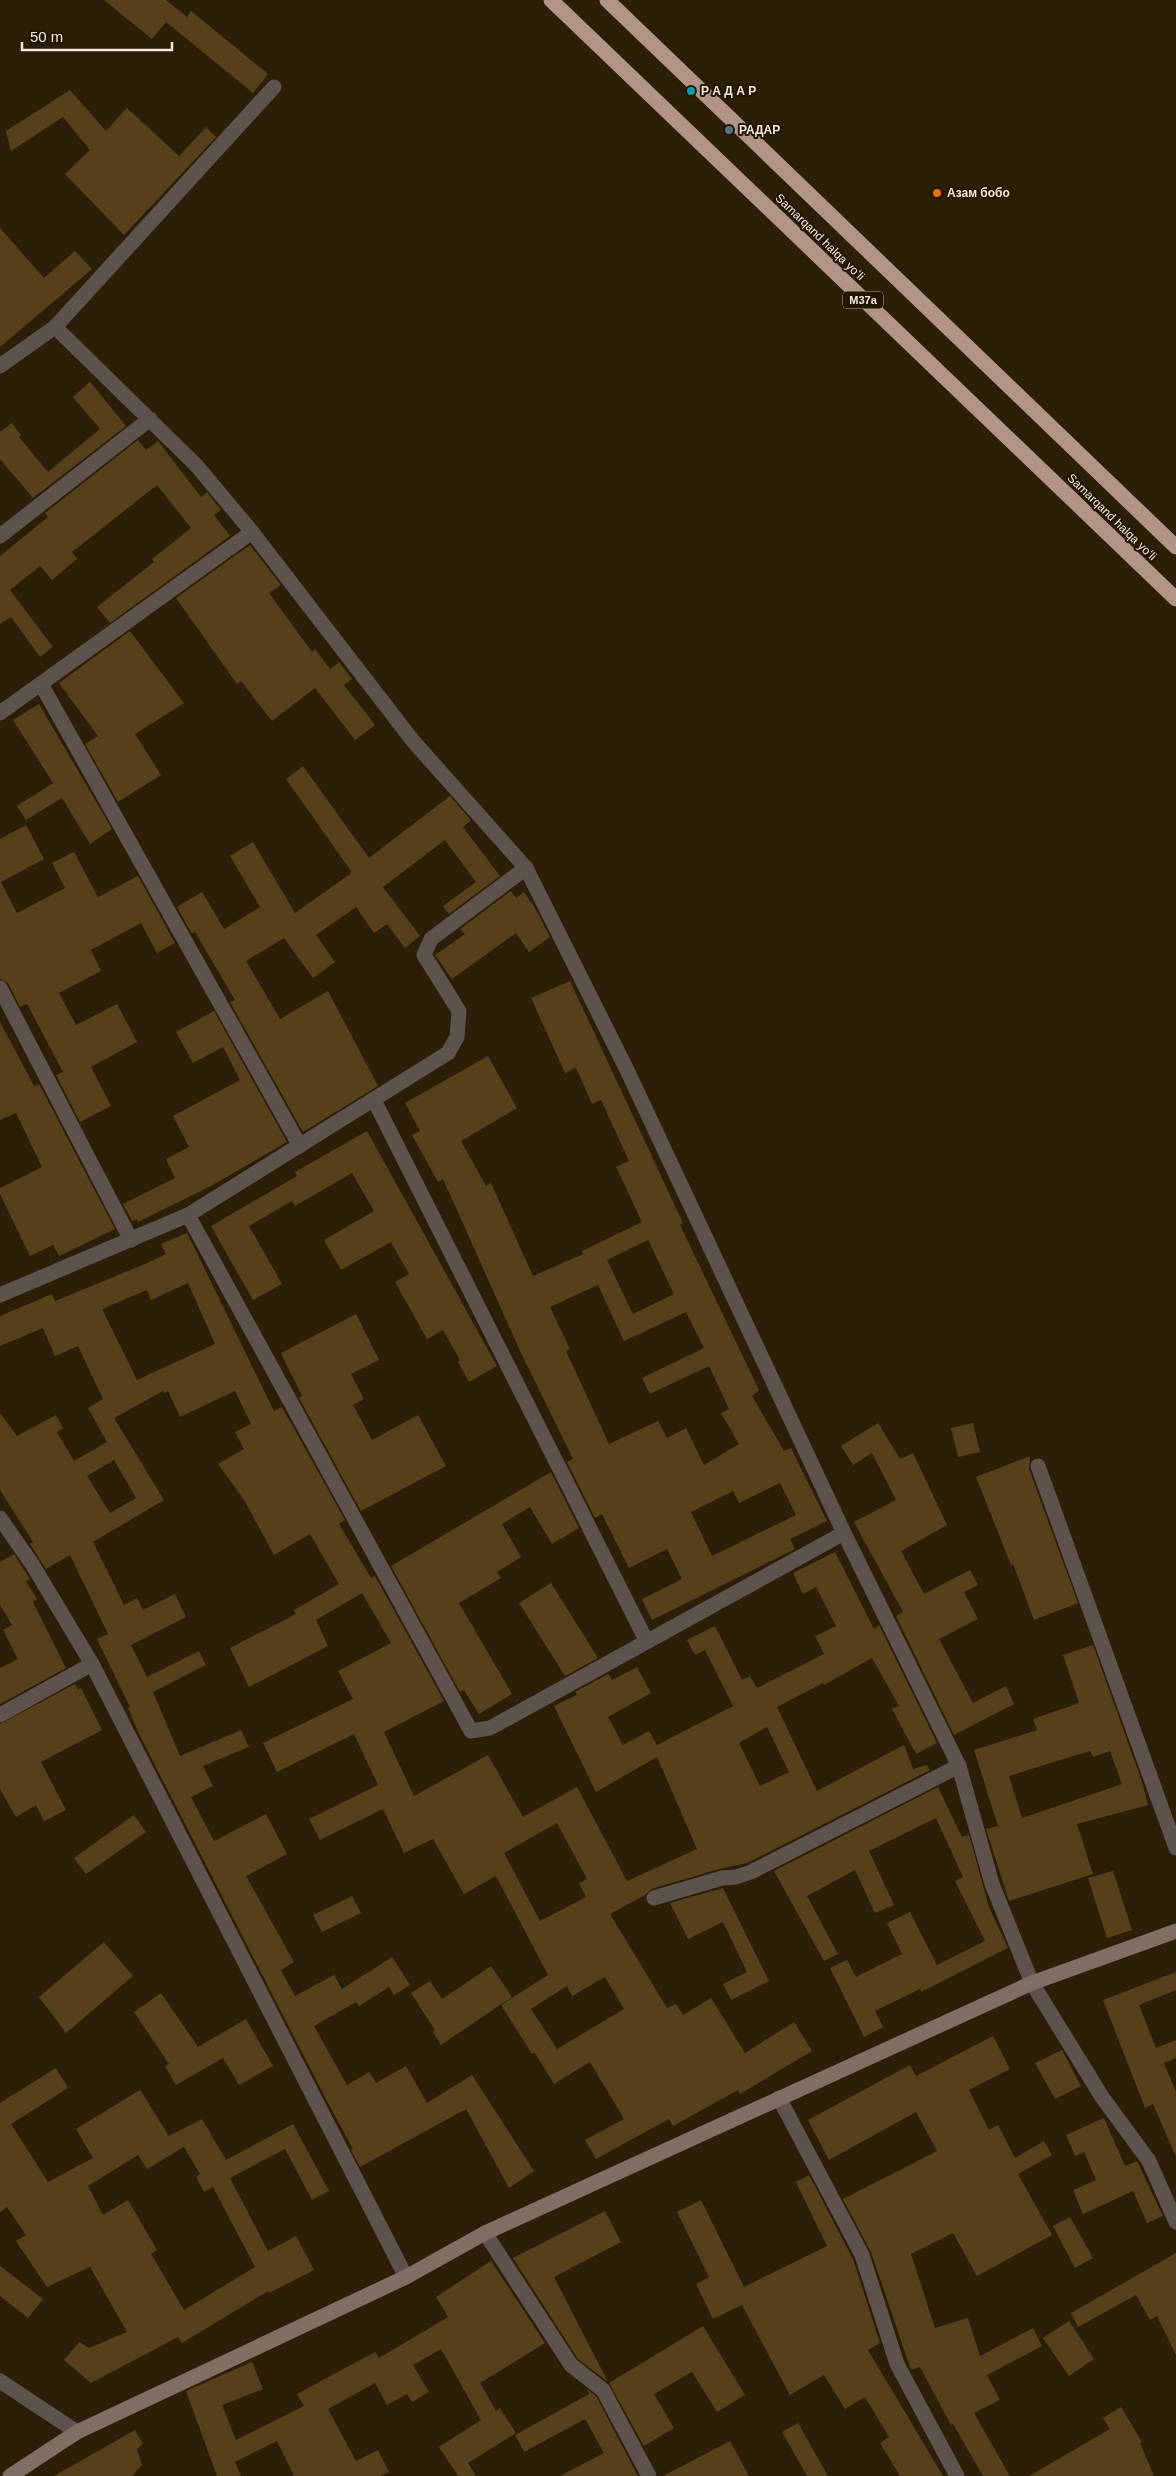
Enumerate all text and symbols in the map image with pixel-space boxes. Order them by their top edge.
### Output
scale bar [22,20,172,52]
text: 50 m [30,28,63,45]
place label: Р А Д А Р [701,84,756,98]
marker: Р А Д А Р [685,85,697,97]
place label: РАДАР [739,123,780,137]
marker: РАДАР [723,124,735,136]
place label: Азам бобо [947,186,1010,200]
marker: Азам бобо [931,187,943,199]
street label: Samarqand halqa yoʻli [772,191,868,283]
road number: M37a [843,292,883,308]
street label: Samarqand halqa yoʻli [1064,471,1160,563]

